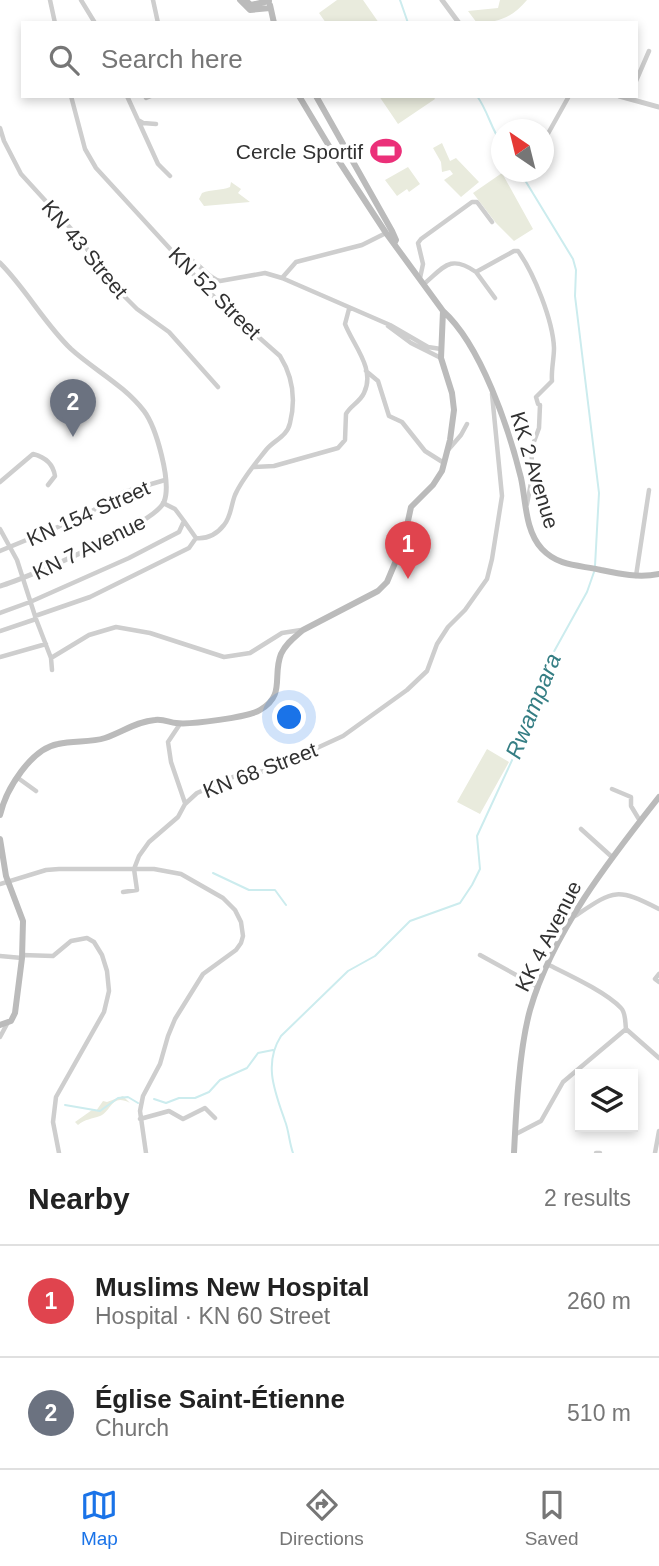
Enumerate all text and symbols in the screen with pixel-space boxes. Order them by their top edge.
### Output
search box [21,21,638,98]
icon: search [45,41,83,79]
text: Search here [101,44,243,74]
north arrow [491,119,554,182]
sports icon: Cercle Sportif [369,134,403,168]
place label: Cercle Sportif [236,140,363,163]
street label: KN 43 Street [38,196,133,303]
street label: KN 52 Street [164,242,266,344]
pin: 2 [50,379,96,437]
street label: KK 2 Avenue [506,409,564,531]
street label: KN 154 Street [23,476,153,550]
street label: KN 7 Avenue [29,510,149,584]
pin: 1 [385,521,431,579]
water label: Rwampara [500,650,566,762]
your location [272,700,306,734]
street label: KN 68 Street [200,738,320,802]
street label: KK 4 Avenue [510,877,586,995]
map controls [575,1069,638,1132]
button: layers [575,1069,638,1132]
text: Nearby [28,1182,130,1215]
text: 2 results [544,1185,631,1211]
text: Muslims New Hospital [95,1272,370,1302]
text: 1 [45,1288,57,1314]
text: 260 m [567,1288,631,1314]
text: Hospital · KN 60 Street [95,1303,330,1329]
text: Église Saint-Étienne [95,1384,345,1414]
text: 2 [45,1400,57,1426]
text: 510 m [567,1400,631,1426]
text: Church [95,1415,169,1441]
tab: Map [80,1486,118,1550]
tab: Directions [279,1486,364,1550]
tab: Saved [525,1486,579,1550]

